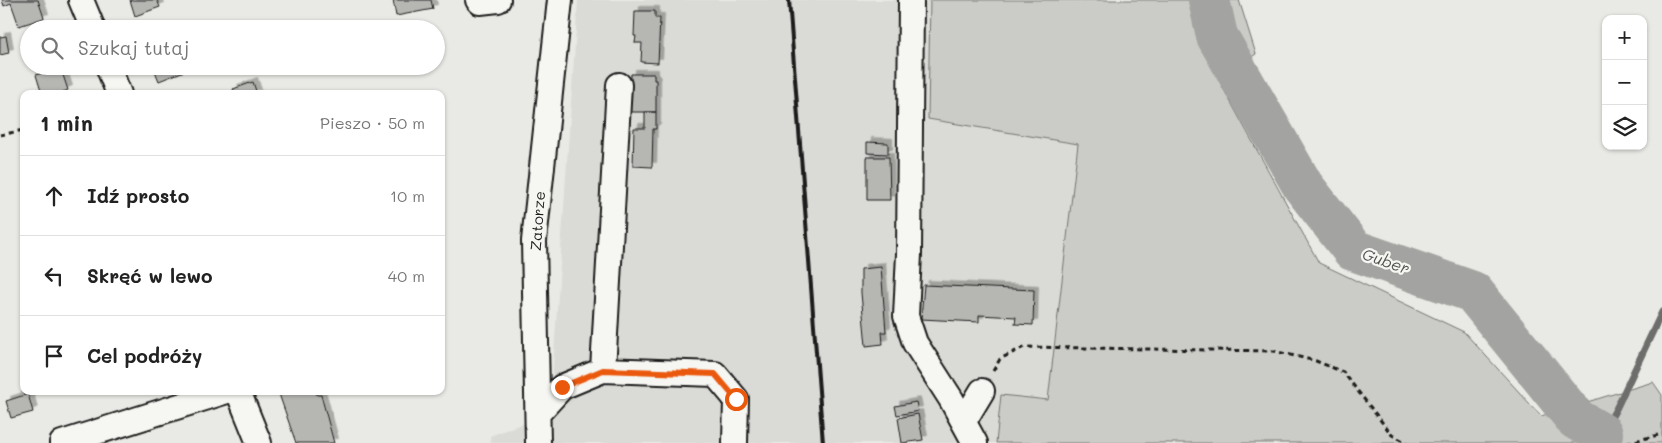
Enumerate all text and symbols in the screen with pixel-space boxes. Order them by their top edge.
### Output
map controls [1602,15,1647,150]
button: + [1602,15,1647,60]
search box [20,20,445,75]
icon: search [38,34,66,62]
text: Szukaj tutaj [78,35,189,60]
button: − [1602,60,1647,105]
button: layers [1602,105,1647,150]
text: 1 min [40,109,93,136]
text: Pieszo · 50 m [320,112,425,133]
icon: ahead [40,182,68,210]
text: Idź prosto [87,183,189,208]
text: 10 m [390,185,425,206]
street label: Zatorze [525,190,549,252]
water label: Guber [1360,243,1413,278]
icon: left [40,262,68,290]
text: Skręć w lewo [87,263,213,288]
text: 40 m [388,265,425,286]
icon: arrive [40,342,68,370]
text: Cel podróży [87,343,202,368]
route end [551,376,574,399]
route start [725,388,748,411]

